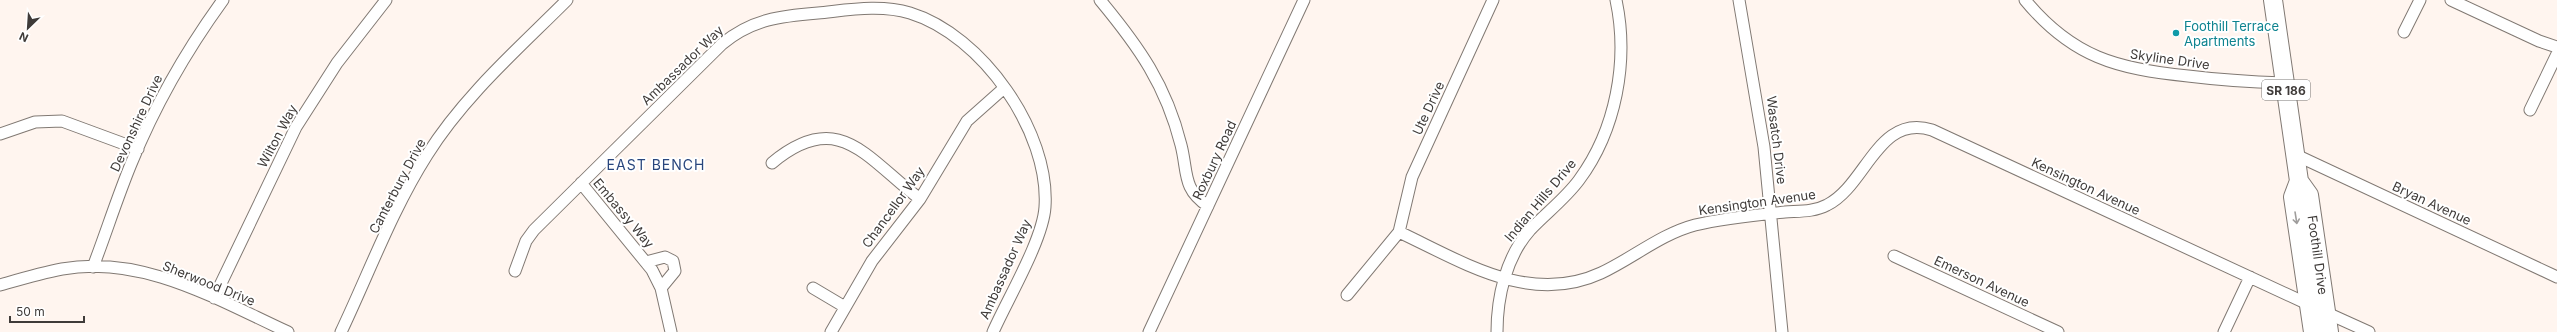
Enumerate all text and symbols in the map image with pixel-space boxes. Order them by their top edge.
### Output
north arrow [8,8,48,48]
place label: Foothill Terrace Apartments [2184,18,2279,49]
street label: Ambassador Way [638,22,726,108]
marker: Foothill Terrace Apartments [2171,28,2181,38]
text: N [17,29,31,45]
street label: Skyline Drive [2129,45,2211,73]
street label: Devonshire Drive [107,72,165,174]
street label: Ute Drive [1409,79,1447,137]
road number: SR 186 [2262,80,2310,100]
street label: Wasatch Drive [1764,95,1790,185]
street label: Wilton Way [254,102,300,170]
street label: Roxbury Road [1189,118,1239,202]
street label: Canterbury Drive [365,136,429,236]
street label: Kensington Avenue [2029,154,2143,218]
street label: Indian Hills Drive [1501,155,1579,245]
district label: EAST BENCH [607,156,705,173]
street label: Chancellor Way [858,163,928,251]
street label: Embassy Way [590,175,658,251]
street label: Bryan Avenue [2390,178,2474,228]
street label: Kensington Avenue [1697,186,1817,218]
one-way arrow [2293,211,2301,224]
street label: Foothill Drive [2305,214,2331,296]
street label: Ambassador Way [976,217,1034,321]
street label: Emerson Avenue [1932,252,2032,310]
street label: Sherwood Drive [160,257,258,309]
scale bar [10,298,84,324]
text: 50 m [16,304,45,319]

